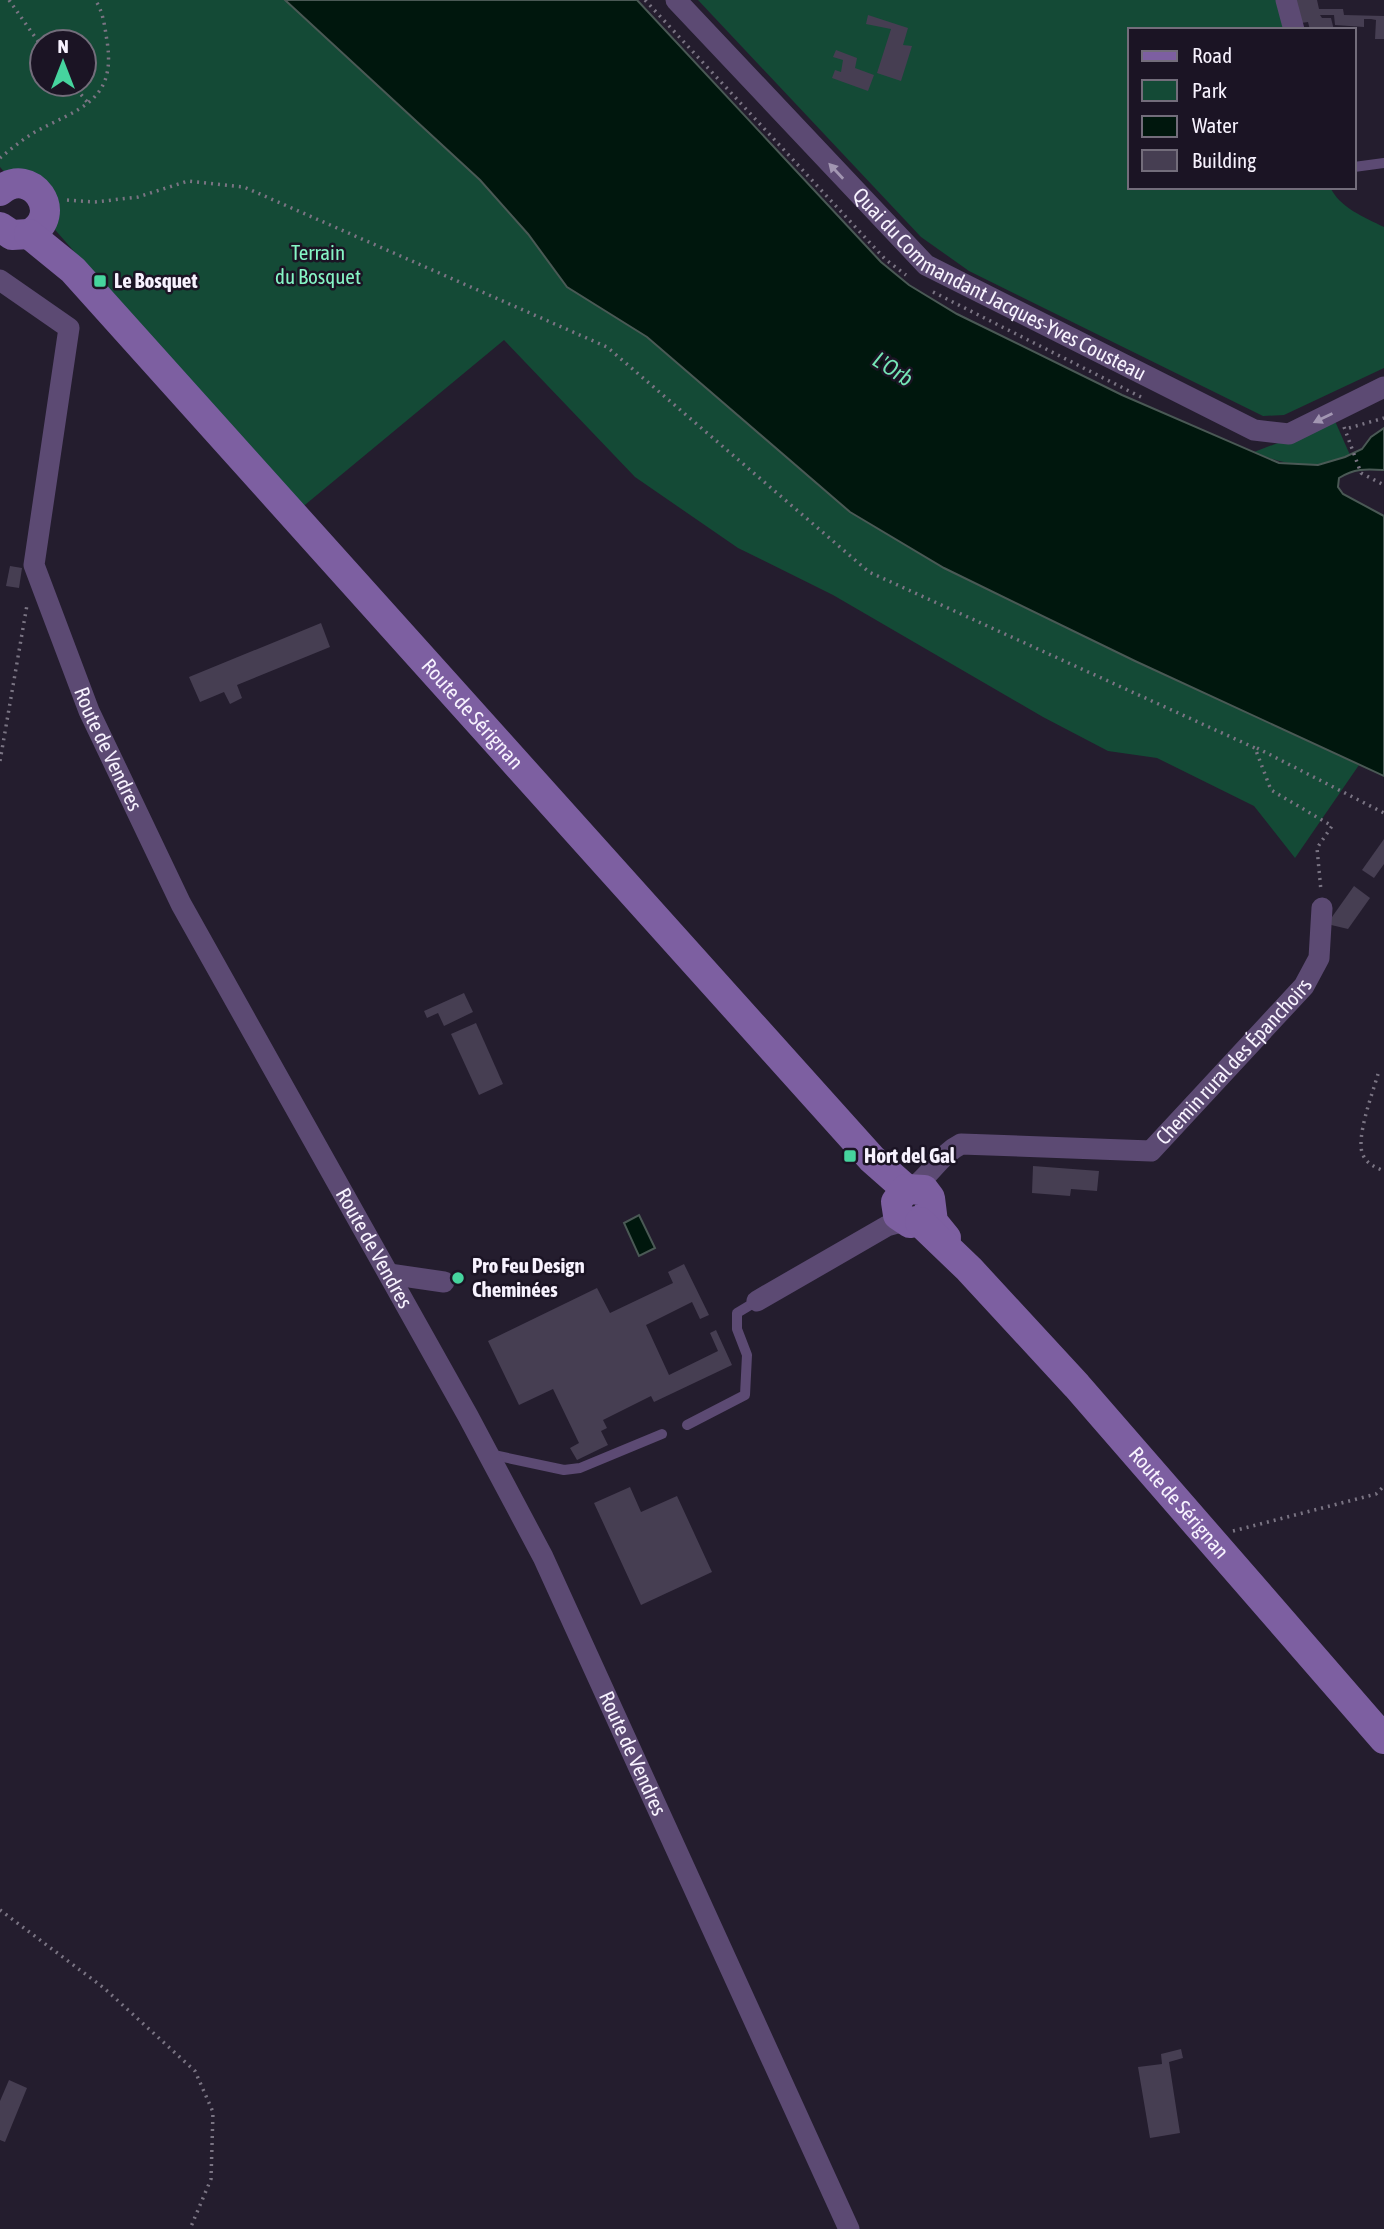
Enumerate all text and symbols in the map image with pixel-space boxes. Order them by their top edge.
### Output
north arrow [28,28,98,98]
legend [1128,28,1356,189]
text: N [57,35,69,57]
text: Road [1192,43,1232,67]
text: Park [1192,78,1227,102]
text: Water [1192,113,1239,137]
text: Building [1192,148,1256,172]
one-way arrow [829,163,845,180]
street label: Quai du Commandant Jacques-Yves Cousteau [848,182,1150,385]
park label: Terrain du Bosquet [275,240,361,288]
place label: Le Bosquet [114,268,197,292]
marker: Le Bosquet [92,273,108,289]
water label: L'Orb [868,346,918,392]
one-way arrow [1313,412,1333,423]
street label: Route de Sérignan [417,653,529,773]
street label: Route de Vendres [70,683,148,814]
street label: Chemin rural des Épanchoirs [1150,975,1316,1149]
place label: Hort del Gal [864,1143,956,1167]
marker: Hort del Gal [842,1148,858,1164]
street label: Route de Vendres [332,1183,418,1312]
place label: Pro Feu Design Cheminées [472,1253,585,1301]
marker: Pro Feu Design Cheminées [450,1270,466,1286]
street label: Route de Sérignan [1124,1442,1234,1563]
street label: Route de Vendres [595,1687,672,1819]

